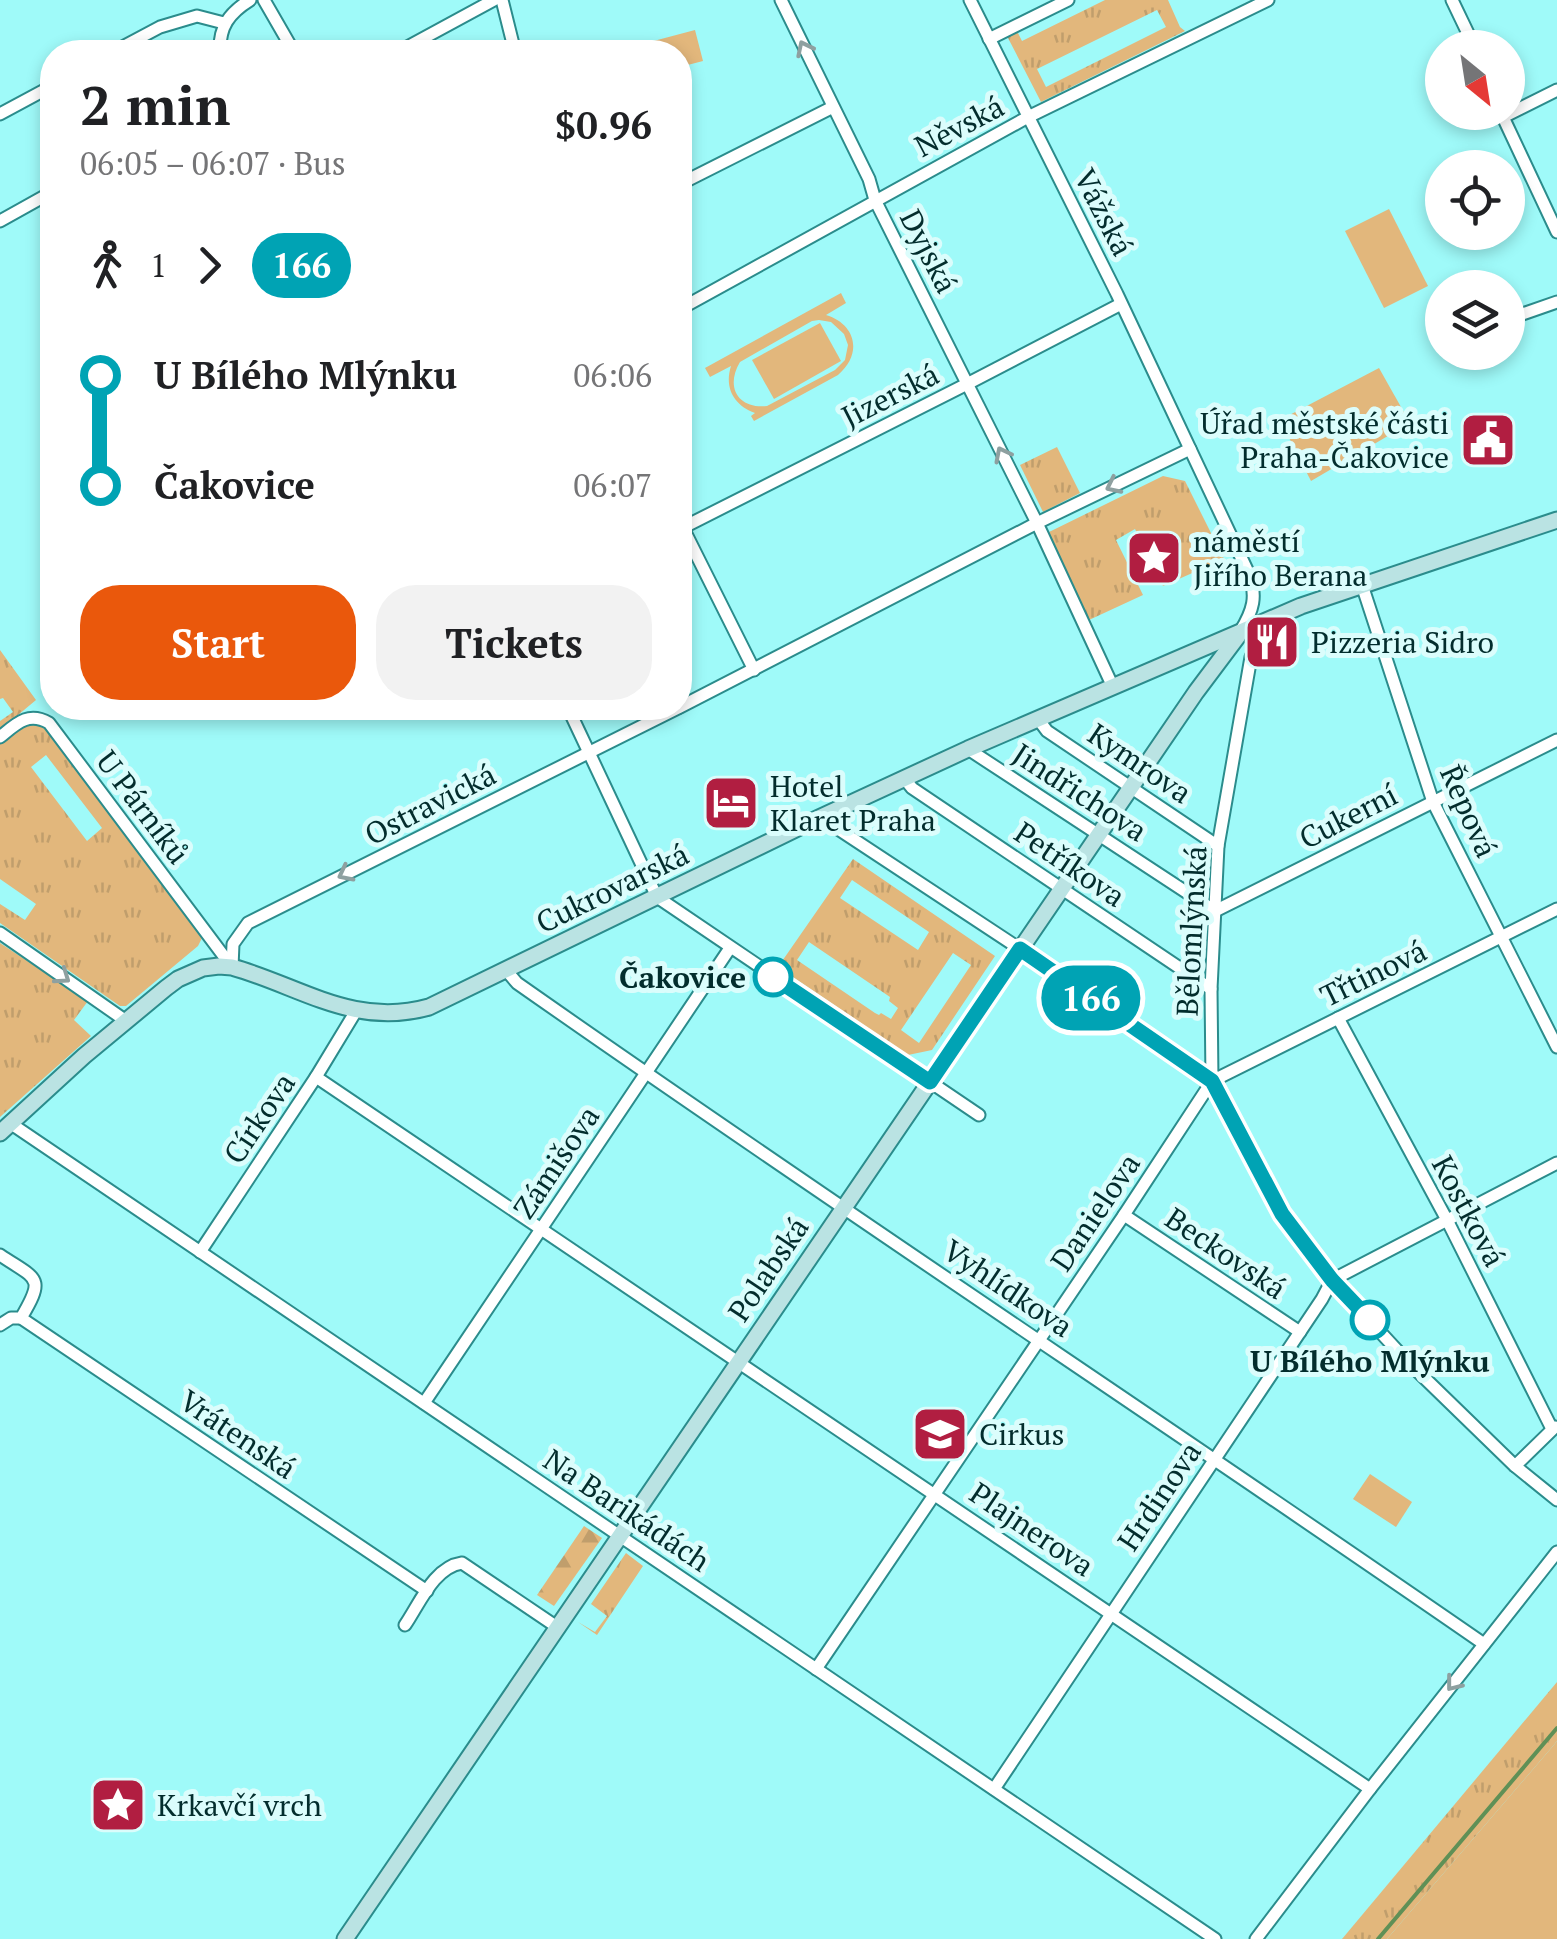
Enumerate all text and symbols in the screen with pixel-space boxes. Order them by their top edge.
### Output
north arrow [1425,30,1525,130]
map controls [1425,30,1525,370]
one-way arrow [797,40,817,58]
text: 2 min [80,68,230,141]
street label: Něvská [908,86,1010,166]
text: $0.96 [555,100,652,150]
text: 06:05 – 06:07 · Bus [80,142,346,184]
button: locate [1425,150,1525,250]
street label: Vážská [1065,162,1143,262]
street label: Dyjská [891,202,967,300]
icon: walk [80,238,135,293]
icon: forward [182,238,237,293]
text: 166 [272,242,331,288]
text: 1 [150,244,167,286]
button: layers [1425,270,1525,370]
text: U Bílého Mlýnku [154,350,457,400]
text: 06:06 [573,354,652,396]
street label: Jizerská [835,354,945,436]
place label: Úřad městské části Praha-Čakovice [1200,403,1449,477]
public building icon: Úřad městské části Praha-Čakovice [1458,410,1518,470]
one-way arrow [995,446,1014,464]
text: Čakovice [154,460,315,510]
text: 06:07 [573,464,652,506]
one-way arrow [1106,474,1124,493]
place label: náměstí Jiřího Berana [1193,521,1367,595]
place icon: náměstí Jiřího Berana [1124,528,1184,588]
button: Start [80,585,356,700]
button: Tickets [376,585,652,700]
restaurant icon: Pizzeria Sidro [1242,612,1302,672]
place label: Pizzeria Sidro [1311,622,1494,662]
street label: Kymrova [1080,714,1200,812]
street label: Jindřichova [1005,734,1155,850]
street label: U Párníků [87,742,199,872]
street label: Ostravická [358,754,502,854]
street label: Řepová [1431,759,1507,863]
place label: Hotel Klaret Praha [770,766,936,840]
hotel icon: Hotel Klaret Praha [701,773,761,833]
street label: Cukerní [1292,774,1404,858]
street label: Petříkova [1007,812,1133,916]
street label: Cukrovarská [529,834,695,942]
street label: Bělomlýnská [1167,845,1215,1017]
one-way arrow [338,862,356,881]
street label: Třtinová [1313,930,1433,1016]
place label: Čakovice [619,957,746,997]
marker: Čakovice [754,958,792,996]
one-way arrow [51,965,70,983]
line badge: 166 [1034,966,1148,1030]
text: 166 [1061,975,1121,1021]
street label: Církova [214,1065,304,1171]
street label: Zámišova [504,1098,608,1226]
street label: Danielova [1041,1145,1149,1279]
street label: Kostková [1423,1149,1515,1273]
street label: Beckovská [1158,1198,1294,1308]
street label: Polabská [719,1209,817,1329]
street label: Vyhlídkova [935,1230,1081,1346]
marker: U Bílého Mlýnku [1351,1301,1389,1339]
place label: U Bílého Mlýnku [1250,1341,1490,1381]
street label: Vrátenská [172,1380,304,1488]
school or university icon: Cirkus [910,1404,970,1464]
place label: Cirkus [979,1414,1065,1454]
street label: Hrdinova [1108,1434,1210,1558]
street label: Na Barikádách [536,1440,718,1581]
street label: Plajnerova [962,1473,1102,1585]
one-way arrow [1447,1673,1465,1691]
place icon: Krkavčí vrch [88,1775,148,1835]
place label: Krkavčí vrch [157,1785,322,1825]

